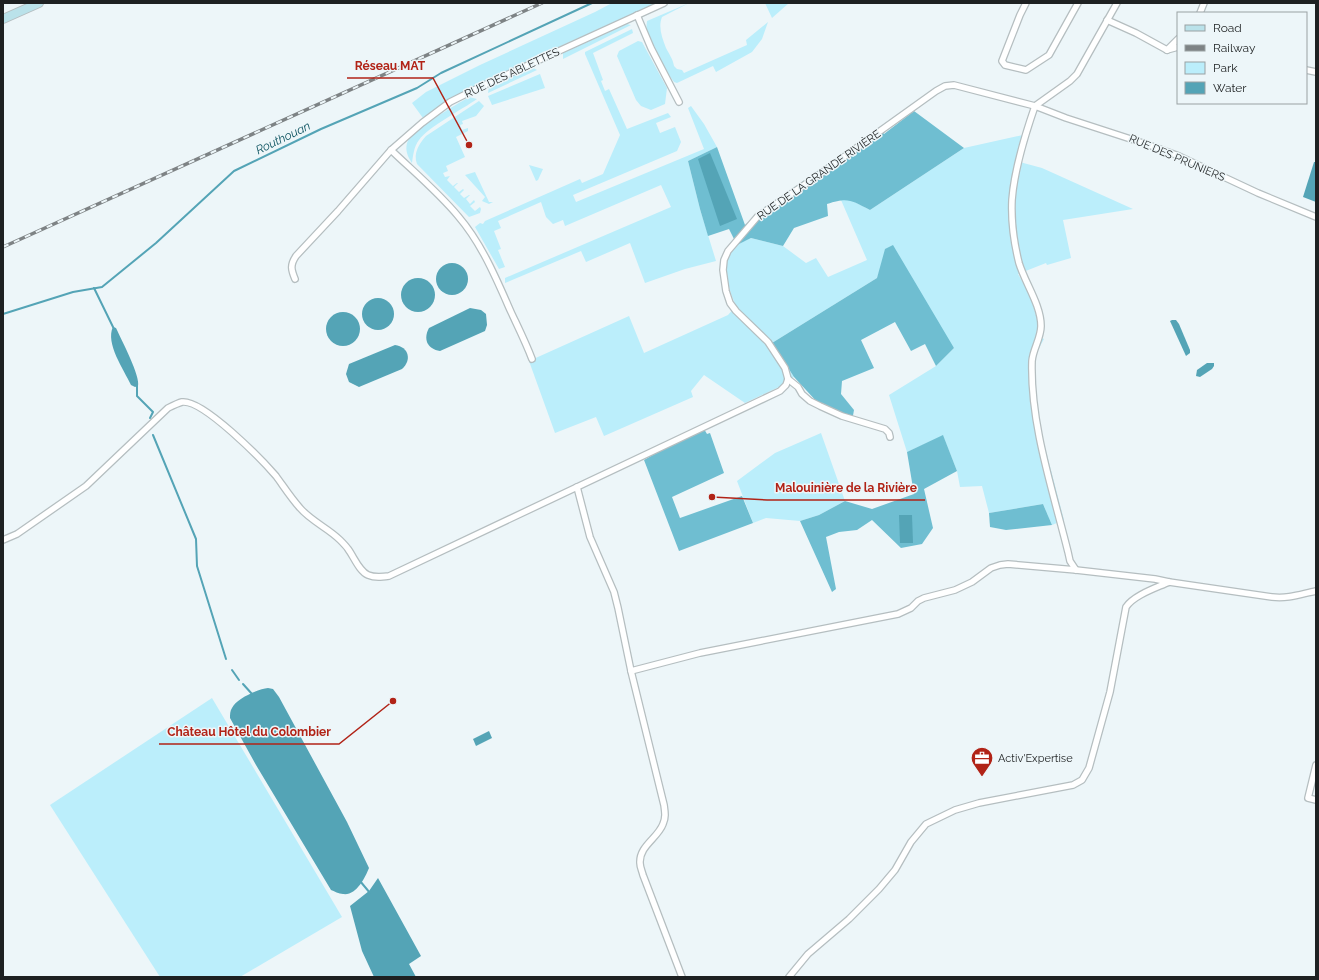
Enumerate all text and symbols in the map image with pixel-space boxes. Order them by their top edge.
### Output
legend [1177,12,1307,104]
text: Road [1213,21,1242,35]
text: Railway [1213,41,1256,55]
street label: RUE DES ABLETTES [462,45,562,101]
callout: Réseau MAT [347,54,433,78]
text: Réseau MAT [355,59,426,73]
text: Park [1213,61,1238,75]
text: Water [1213,81,1247,95]
water label: Routhouan [253,119,313,157]
street label: RUE DE LA GRANDE RIVIÈRE [754,126,883,223]
street label: RUE DES PRUNIERS [1127,132,1227,184]
callout: Malouinière de la Rivière [767,476,925,500]
text: Malouinière de la Rivière [775,481,917,495]
callout: Château Hôtel du Colombier [159,720,339,744]
text: Château Hôtel du Colombier [167,725,331,739]
office icon: Activ'Expertise [969,745,995,778]
place label: Activ'Expertise [998,752,1073,765]

